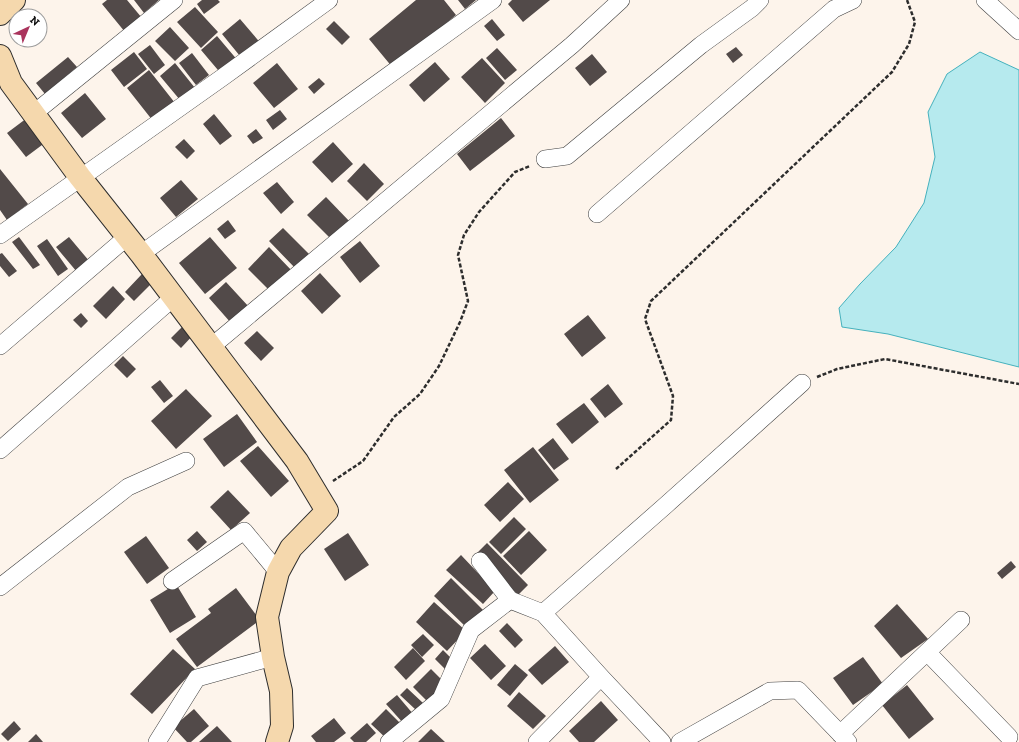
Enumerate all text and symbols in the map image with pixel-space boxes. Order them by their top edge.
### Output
north arrow [8,8,48,48]
text: N [27,14,43,29]

